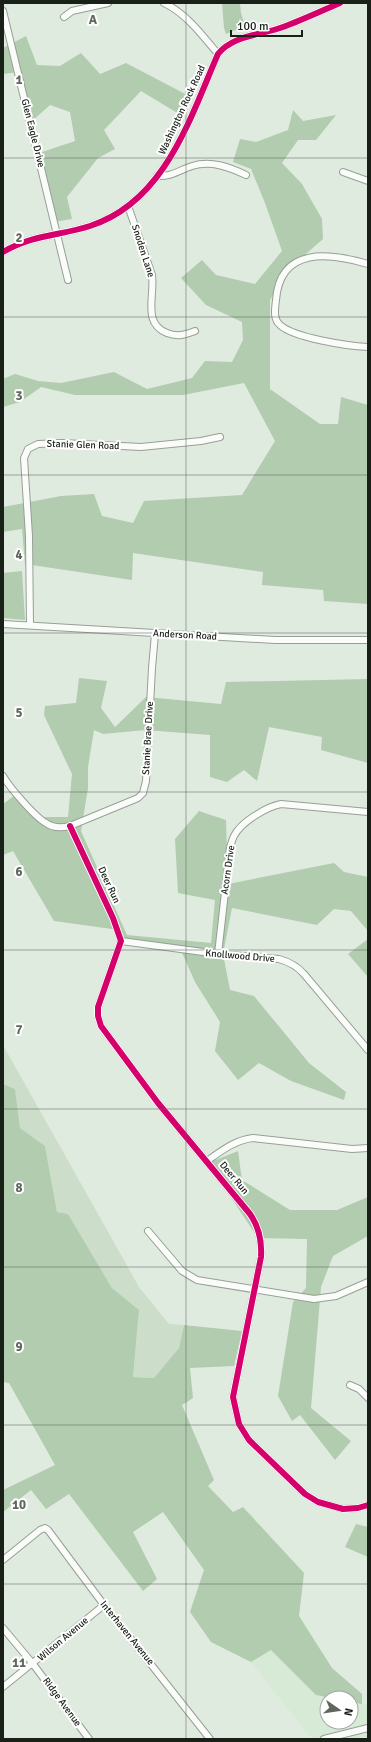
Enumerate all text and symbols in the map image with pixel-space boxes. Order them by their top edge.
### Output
text: A [89,12,98,28]
scale bar [231,12,302,38]
text: 100 m [237,19,269,34]
street label: Washington Rock Road [156,63,208,157]
text: 1 [15,72,23,88]
street label: Glen Eagle Drive [19,97,47,169]
street label: Snoden Lane [129,223,157,279]
text: 2 [15,230,23,246]
text: 3 [15,388,23,404]
street label: Stanie Glen Road [46,438,120,452]
text: 4 [15,547,23,563]
street label: Anderson Road [153,627,217,643]
street label: Stanie Brae Drive [140,701,156,775]
text: 5 [15,705,23,721]
street label: Acorn Drive [219,845,237,895]
text: 6 [15,864,23,880]
street label: Deer Run [95,865,123,905]
street label: Knollwood Drive [205,947,275,965]
text: 7 [15,1022,23,1038]
street label: Deer Run [217,1159,251,1197]
text: 8 [15,1180,23,1196]
text: 9 [15,1339,23,1355]
text: 10 [12,1497,26,1513]
street label: Interhaven Avenue [97,1598,157,1668]
street label: Wilson Avenue [35,1614,91,1664]
text: 11 [12,1655,26,1671]
street label: Ridge Avenue [40,1675,84,1729]
north arrow [319,1690,359,1730]
text: N [341,1707,355,1717]

